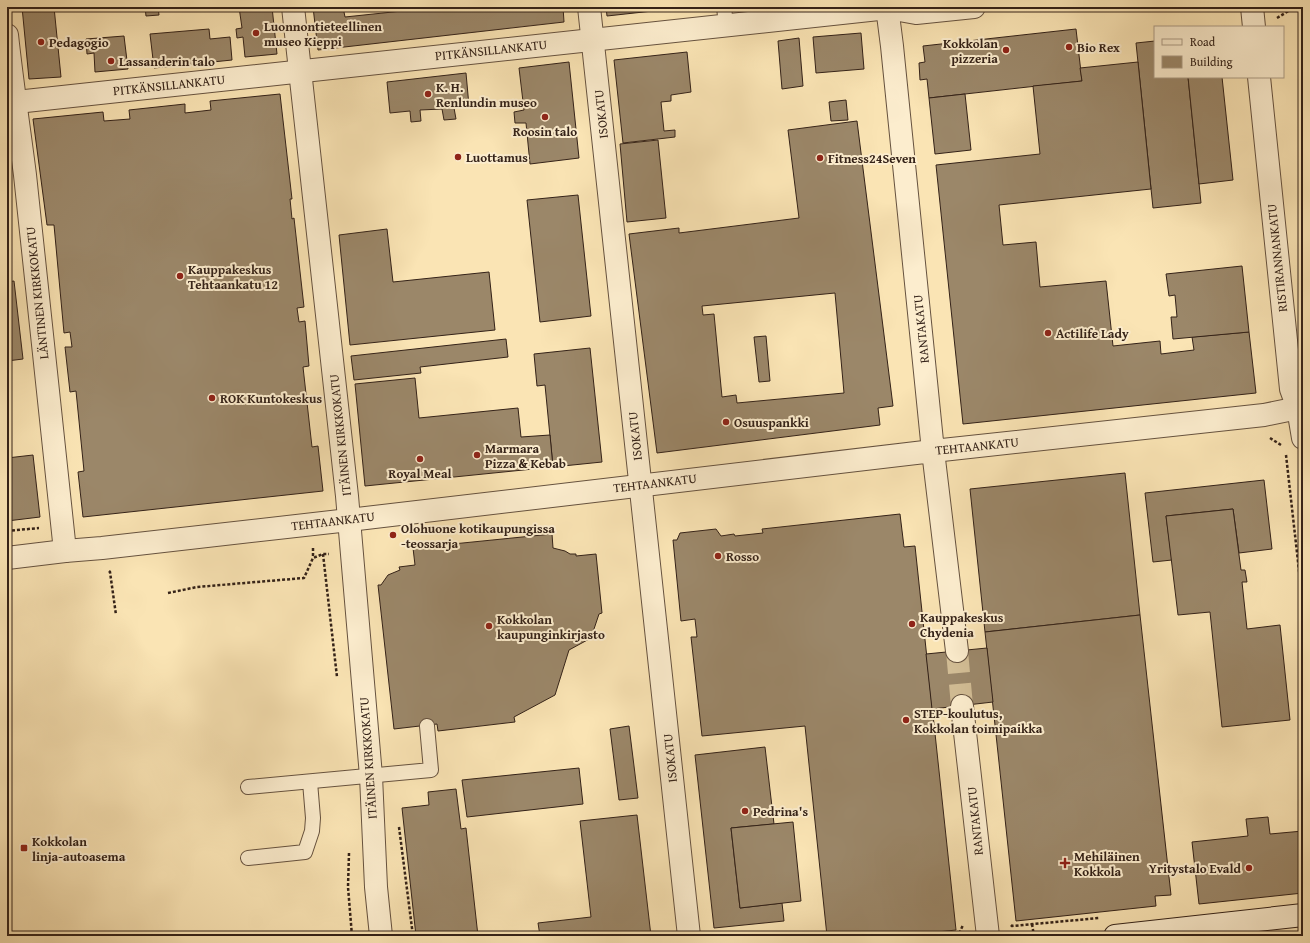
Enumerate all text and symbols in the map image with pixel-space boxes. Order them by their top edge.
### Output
place label: Luonnontieteellinen museo Kieppi [264,17,382,51]
legend [1154,26,1284,78]
marker: Luonnontieteellinen museo Kieppi [251,28,261,38]
place label: Pedagogio [49,33,109,52]
text: Road [1190,33,1216,50]
place label: Kokkolan pizzeria [943,34,998,68]
street label: PITKÄNSILLANKATU [434,35,548,65]
marker: Pedagogio [36,37,46,47]
place label: Bio Rex [1077,38,1120,57]
marker: Bio Rex [1064,42,1074,52]
marker: Kokkolan pizzeria [1001,45,1011,55]
place label: Lassanderin talo [119,52,215,71]
text: Building [1190,53,1233,70]
marker: Lassanderin talo [106,56,116,66]
street label: PITKÄNSILLANKATU [112,70,226,100]
place label: K. H. Renlundin museo [436,78,537,112]
street label: ISOKATU [589,88,613,139]
marker: K. H. Renlundin museo [423,89,433,99]
marker: Roosin talo [540,112,550,122]
place label: Roosin talo [513,122,577,141]
place label: Luottamus [466,148,528,167]
place label: Fitness24Seven [828,149,916,168]
marker: Luottamus [453,152,463,162]
marker: Fitness24Seven [815,153,825,163]
street label: RISTIRANNANKATU [1262,203,1292,313]
street label: LÄNTINEN KIRKKOKATU [21,225,53,360]
place label: Kauppakeskus Tehtaankatu 12 [188,260,278,294]
marker: Kauppakeskus Tehtaankatu 12 [175,271,185,281]
street label: RANTAKATU [908,293,934,364]
place label: Actilife Lady [1056,324,1129,343]
marker: Actilife Lady [1043,328,1053,338]
street label: ITÄINEN KIRKKOKATU [324,373,356,497]
place label: ROK Kuntokeskus [220,389,322,408]
marker: ROK Kuntokeskus [207,393,217,403]
street label: ISOKATU [623,410,647,461]
place label: Osuuspankki [734,413,809,432]
marker: Osuuspankki [721,417,731,427]
street label: TEHTAANKATU [934,432,1020,460]
place label: Marmara Pizza & Kebab [485,439,566,473]
marker: Marmara Pizza & Kebab [472,450,482,460]
marker: Royal Meal [415,454,425,464]
place label: Royal Meal [388,464,452,483]
street label: TEHTAANKATU [612,468,698,498]
street label: TEHTAANKATU [290,506,376,536]
place label: Olohuone kotikaupungissa -teossarja [401,519,555,553]
marker: Olohuone kotikaupungissa -teossarja [388,530,398,540]
place label: Rosso [726,547,759,566]
marker: Rosso [713,551,723,561]
place label: Kauppakeskus Chydenia [920,608,1004,642]
place label: Kokkolan kaupunginkirjasto [497,610,605,644]
marker: Kauppakeskus Chydenia [907,619,917,629]
marker: Kokkolan kaupunginkirjasto [484,621,494,631]
street label: ITÄINEN KIRKKOKATU [354,696,382,820]
place label: STEP-koulutus, Kokkolan toimipaikka [914,704,1043,738]
marker: STEP-koulutus, Kokkolan toimipaikka [901,715,911,725]
street label: ISOKATU [658,732,682,783]
street label: RANTAKATU [962,785,988,856]
place label: Pedrina's [753,802,808,821]
marker: Pedrina's [740,806,750,816]
place label: Kokkolan linja-autoasema [32,832,126,866]
marker: Kokkolan linja-autoasema [19,843,29,853]
place label: Mehiläinen Kokkola [1074,847,1140,881]
marker: Mehiläinen Kokkola [1059,857,1071,869]
place label: Yritystalo Evald [1149,859,1242,878]
marker: Yritystalo Evald [1244,863,1254,873]

